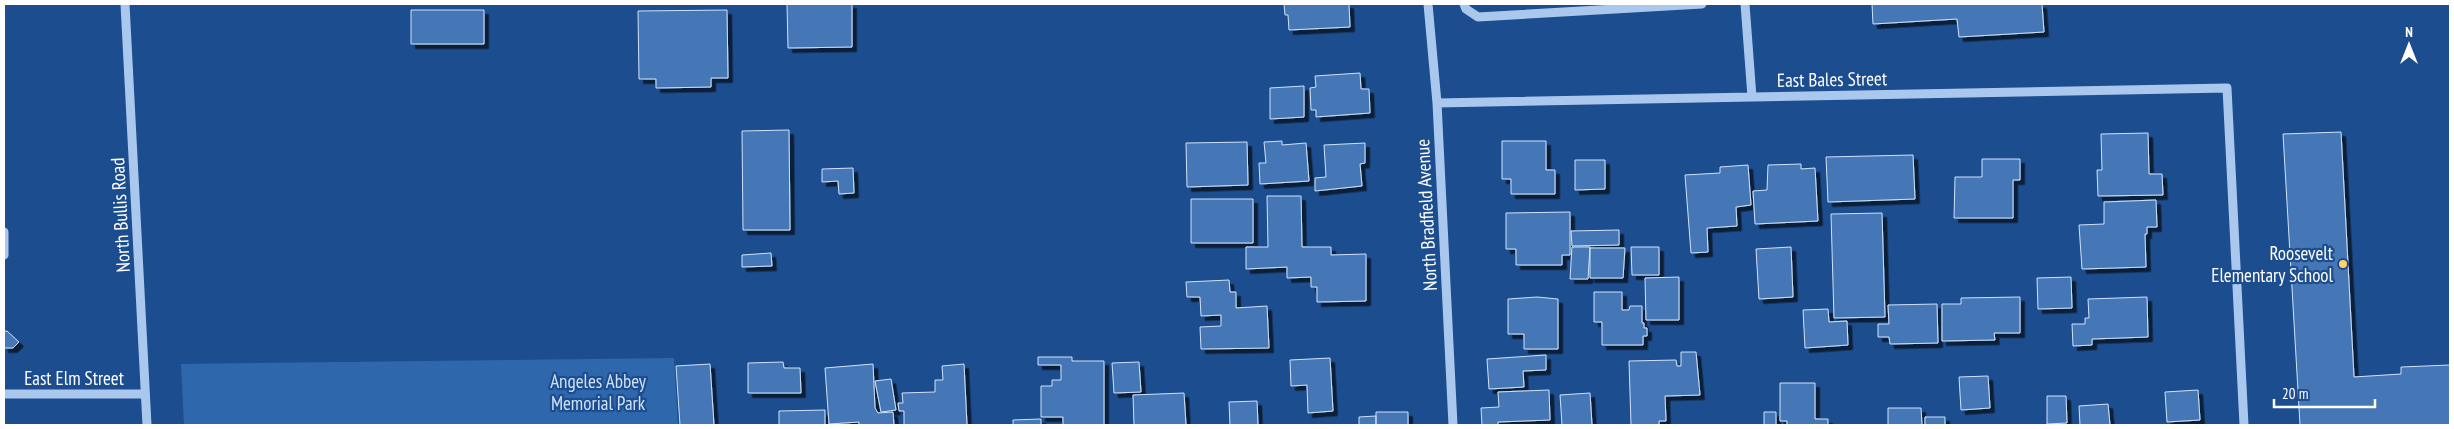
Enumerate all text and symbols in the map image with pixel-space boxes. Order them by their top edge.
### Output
north arrow [2384,20,2434,70]
text: N [2405,23,2413,41]
street label: East Bales Street [1777,66,1888,92]
street label: North Bradfield Avenue [1410,138,1442,292]
street label: North Bullis Road [105,157,135,273]
place label: Roosevelt Elementary School [2211,241,2334,287]
marker: Roosevelt Elementary School [2337,258,2349,270]
street label: East Elm Street [24,366,125,390]
park label: Angeles Abbey Memorial Park [550,369,647,415]
scale bar [2274,376,2375,408]
text: 20 m [2282,384,2308,403]

